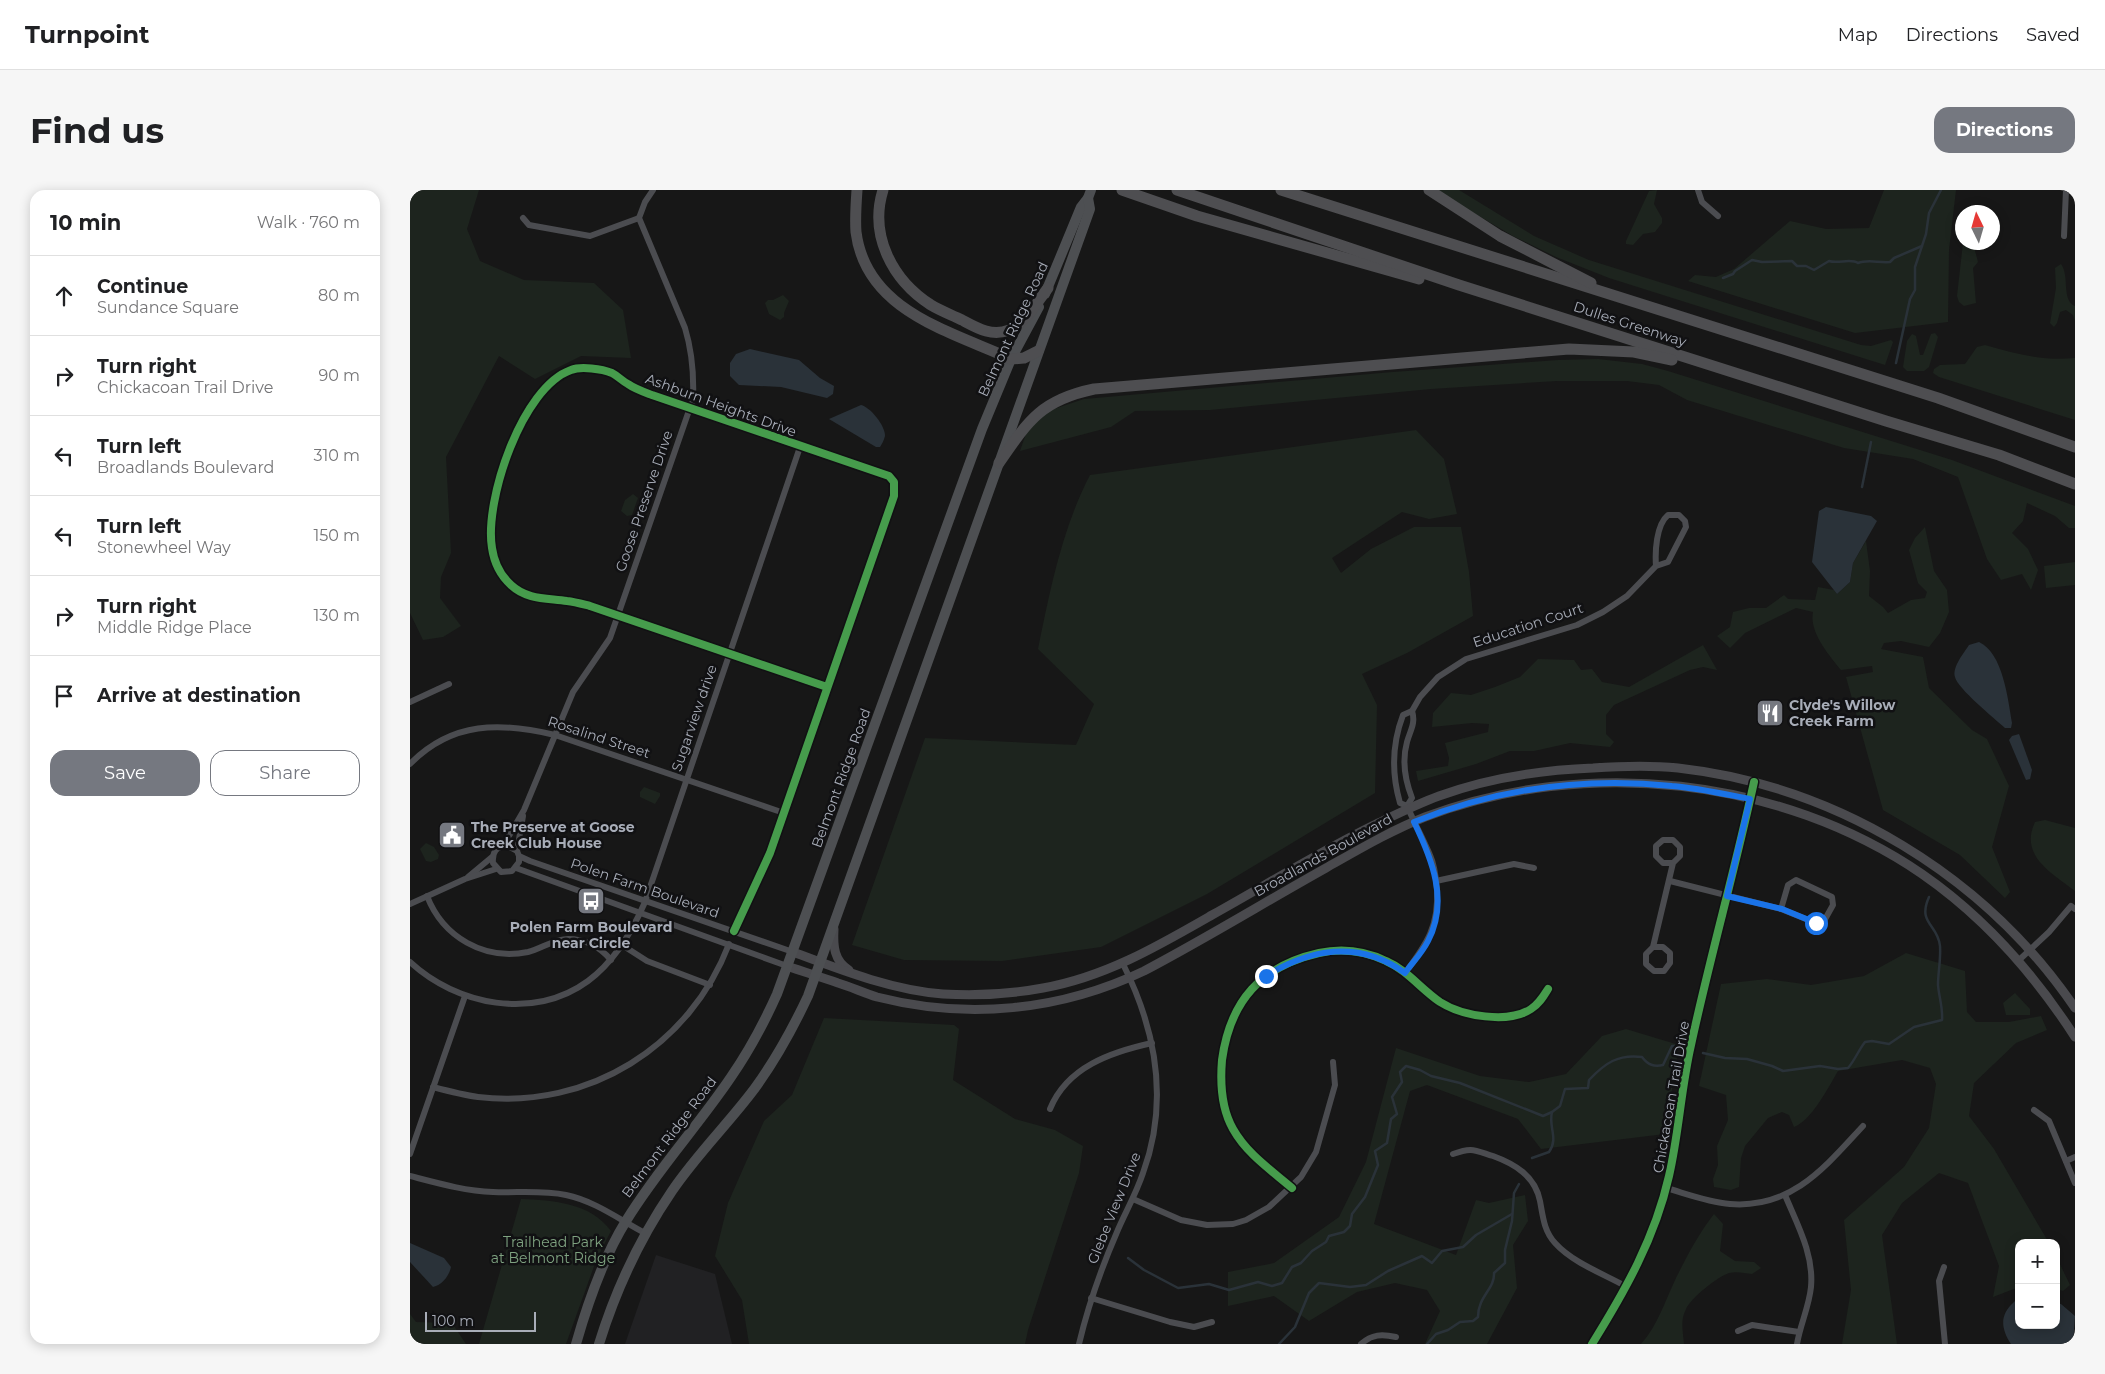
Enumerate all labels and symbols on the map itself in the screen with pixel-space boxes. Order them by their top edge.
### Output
north arrow [1955,205,2000,250]
street label: Belmont Ridge Road [974,259,1052,399]
street label: Dulles Greenway [1571,297,1689,351]
street label: Ashburn Heights Drive [643,369,799,441]
street label: Goose Preserve Drive [611,428,677,574]
street label: Education Court [1471,599,1586,651]
street label: Sugarview drive [667,662,721,774]
place label: Clyde's Willow Creek Farm [1789,696,1896,730]
restaurant icon: Clyde's Willow Creek Farm [1755,698,1785,728]
street label: Belmont Ridge Road [807,706,875,850]
street label: Rosalind Street [546,712,653,762]
street label: Broadlands Boulevard [1251,809,1395,901]
place label: The Preserve at Goose Creek Club House [471,818,635,852]
public building icon: The Preserve at Goose Creek Club House [437,820,467,850]
street label: Polen Farm Boulevard [568,854,722,922]
bus stop icon: Polen Farm Boulevard near Circle [576,886,606,916]
route start [1805,912,1828,935]
place label: Polen Farm Boulevard near Circle [510,918,672,952]
route end [1255,965,1278,988]
street label: Chickacoan Trail Drive [1649,1019,1693,1175]
street label: Belmont Ridge Road [618,1073,720,1201]
street label: Glebe View Drive [1083,1149,1145,1267]
park label: Trailhead Park at Belmont Ridge [491,1233,615,1267]
scale bar [425,1309,536,1332]

